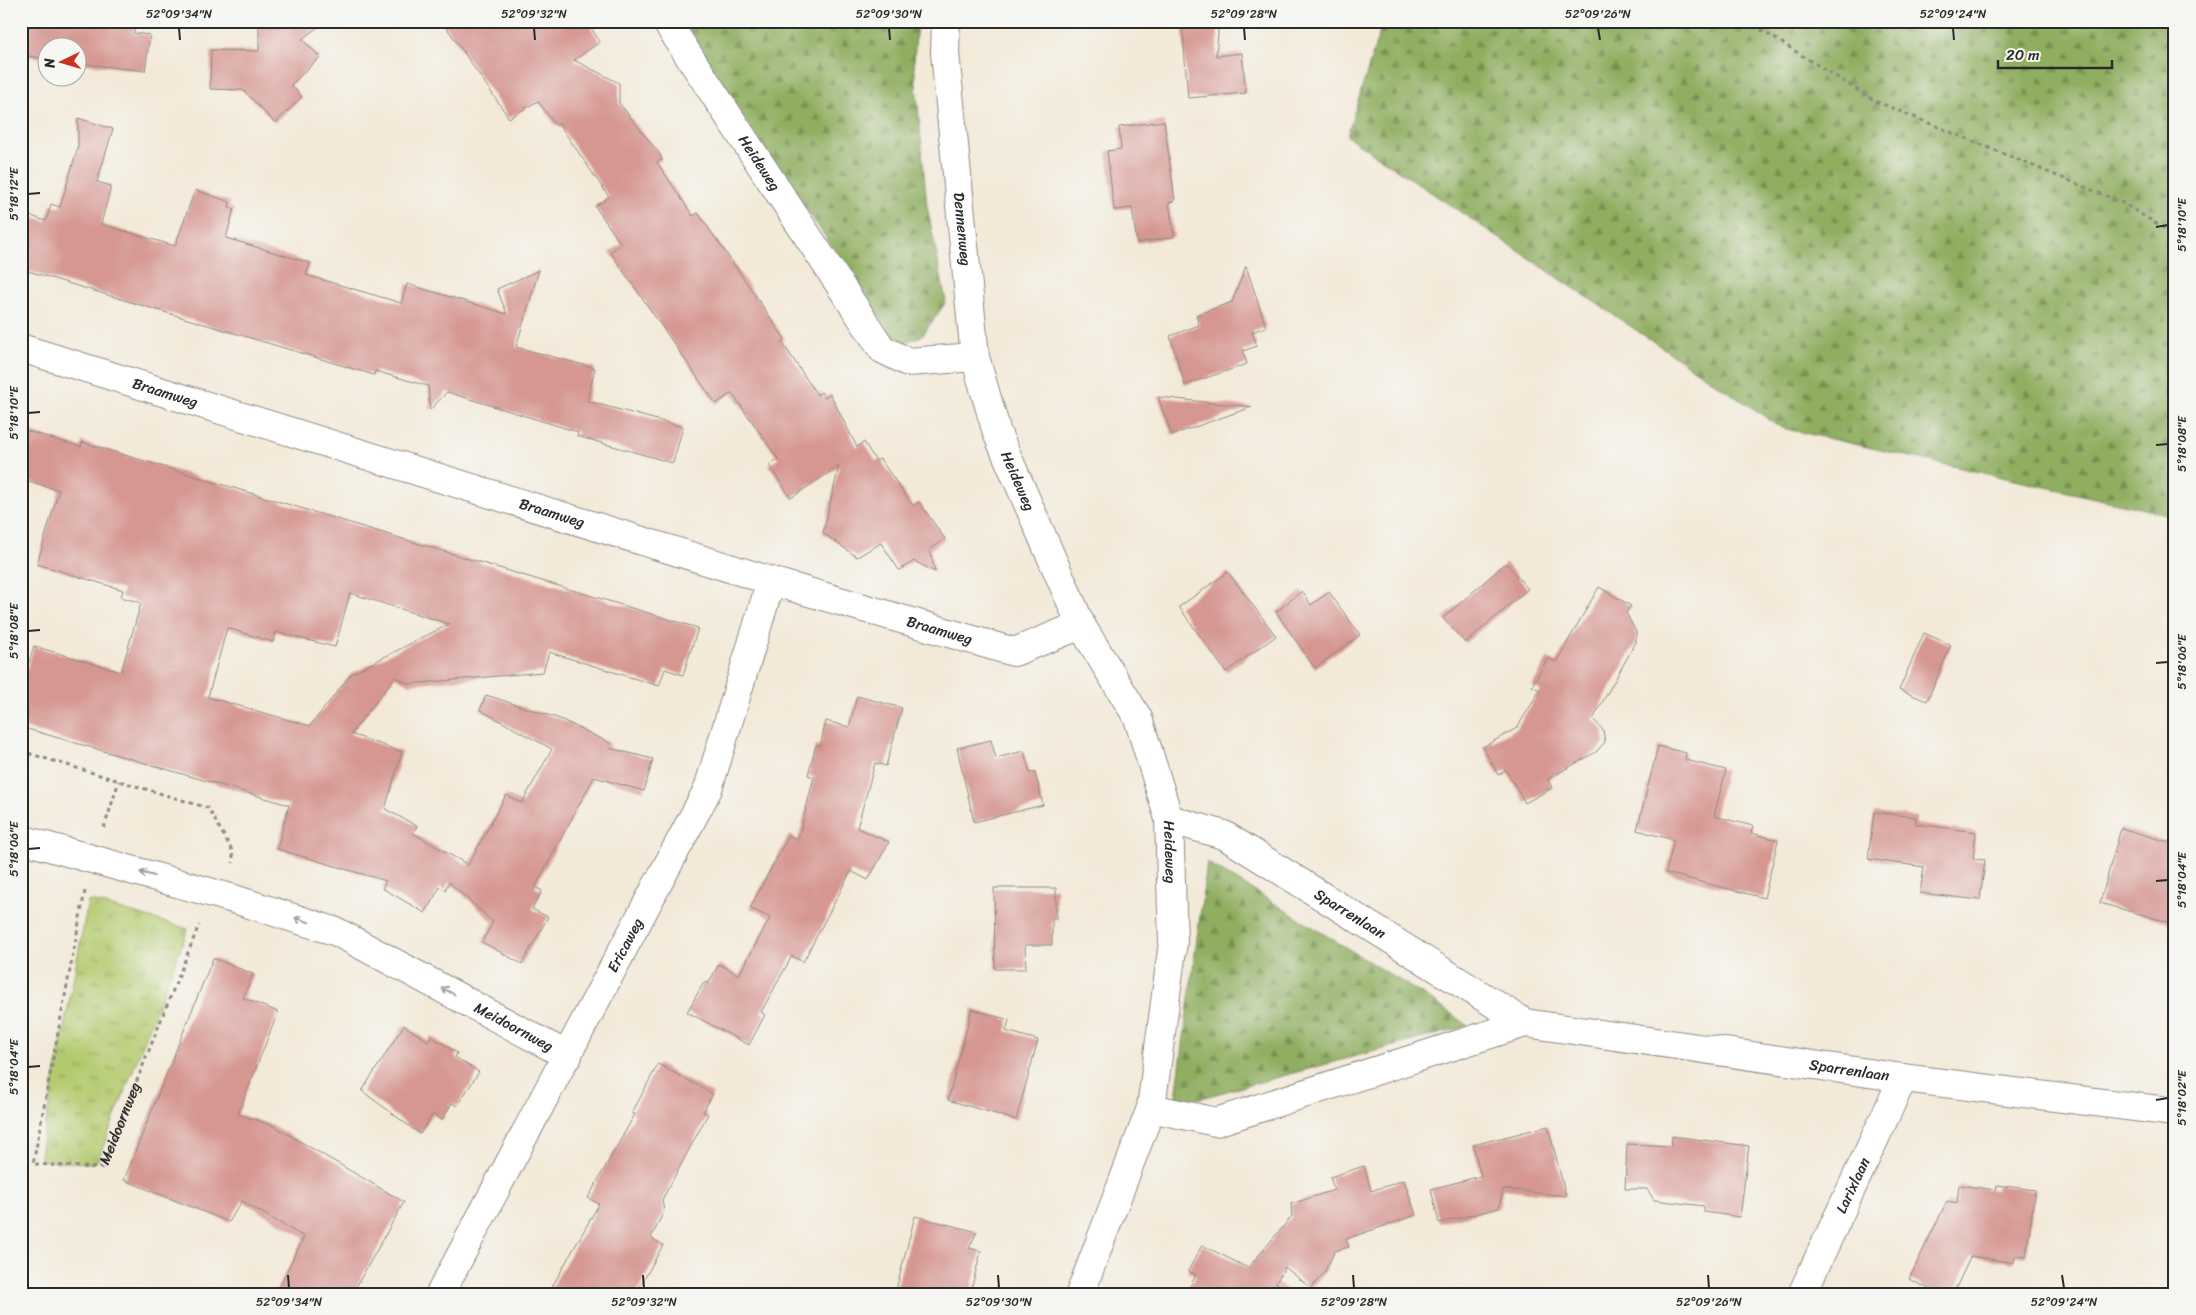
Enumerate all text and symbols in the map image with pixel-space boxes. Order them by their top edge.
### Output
text: 52°09'34"N [146,3,213,25]
text: 52°09'32"N [501,3,567,25]
text: 52°09'30"N [856,3,923,25]
text: 52°09'28"N [1211,3,1278,25]
text: 52°09'26"N [1565,3,1632,25]
text: 52°09'24"N [1920,3,1987,25]
north arrow [38,38,88,88]
scale bar [1998,38,2112,70]
text: 20 m [2006,42,2040,68]
text: N [37,57,63,70]
street label: Heideweg [731,129,788,197]
text: 5°18'12"E [3,166,25,221]
street label: Dennenweg [946,191,979,268]
text: 5°18'10"E [2171,197,2193,252]
street label: Braamweg [129,370,202,415]
text: 5°18'10"E [3,385,25,440]
text: 5°18'08"E [2171,415,2193,472]
street label: Heideweg [993,447,1043,515]
street label: Braamweg [516,491,588,535]
text: 5°18'08"E [3,602,25,659]
street label: Braamweg [904,608,976,652]
text: 5°18'06"E [2171,633,2193,690]
text: 5°18'06"E [3,820,25,877]
street label: Heideweg [1156,820,1184,884]
text: 5°18'04"E [2171,851,2193,908]
one-way arrow [139,869,155,878]
street label: Sparrenlaan [1309,881,1391,946]
street label: Ericaweg [600,913,651,977]
one-way arrow [295,915,311,925]
one-way arrow [441,986,456,995]
street label: Meidoornweg [469,995,559,1059]
text: 5°18'04"E [3,1038,25,1095]
street label: Sparrenlaan [1808,1052,1891,1089]
text: 5°18'02"E [2171,1069,2193,1126]
street label: Meidoornweg [92,1078,148,1169]
street label: Larixlaan [1828,1153,1877,1218]
text: 52°09'34"N [256,1291,323,1313]
text: 52°09'32"N [611,1291,677,1313]
text: 52°09'30"N [966,1291,1033,1313]
text: 52°09'28"N [1321,1291,1388,1313]
text: 52°09'26"N [1676,1291,1743,1313]
text: 52°09'24"N [2031,1291,2098,1313]

